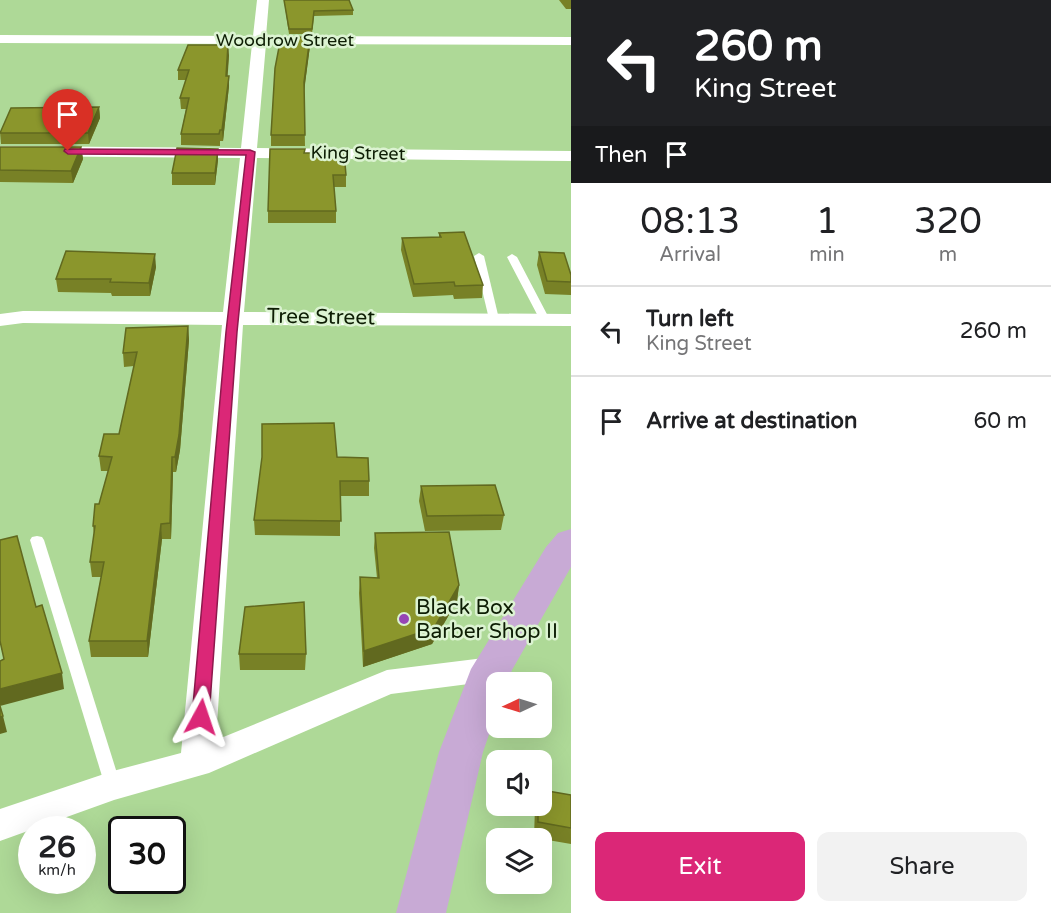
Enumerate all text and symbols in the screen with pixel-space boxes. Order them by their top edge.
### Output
text: 260 m [694,21,823,72]
icon: left [595,24,673,102]
street label: Woodrow Street [216,29,354,51]
text: King Street [694,72,836,105]
pin [42,89,93,151]
icon: arrive [51,98,84,131]
icon: arrive [660,138,693,171]
street label: King Street [310,141,406,165]
text: Then [595,142,648,168]
text: 08:13 [640,200,740,243]
text: 1 [816,200,838,243]
text: 320 [914,200,982,243]
text: Arrival [659,243,721,267]
text: min [809,243,845,267]
text: m [939,243,957,267]
street label: Tree Street [267,304,375,330]
text: Turn left [646,306,734,332]
icon: left [595,315,628,348]
text: 260 m [960,318,1027,344]
text: King Street [646,332,752,356]
icon: arrive [595,405,628,438]
text: Arrive at destination [646,408,857,434]
text: 60 m [973,408,1027,434]
place label: Black Box Barber Shop II [416,595,558,644]
marker: Black Box Barber Shop II [397,612,411,626]
north arrow [486,672,552,738]
map controls [486,672,552,894]
position arrow [169,685,233,749]
button: sound [486,750,552,816]
speed limit sign: 30 [108,816,186,894]
button: layers [486,828,552,894]
text: 26 [38,829,76,866]
button: Exit [595,832,805,901]
button: Share [817,832,1027,901]
text: km/h [38,861,76,879]

